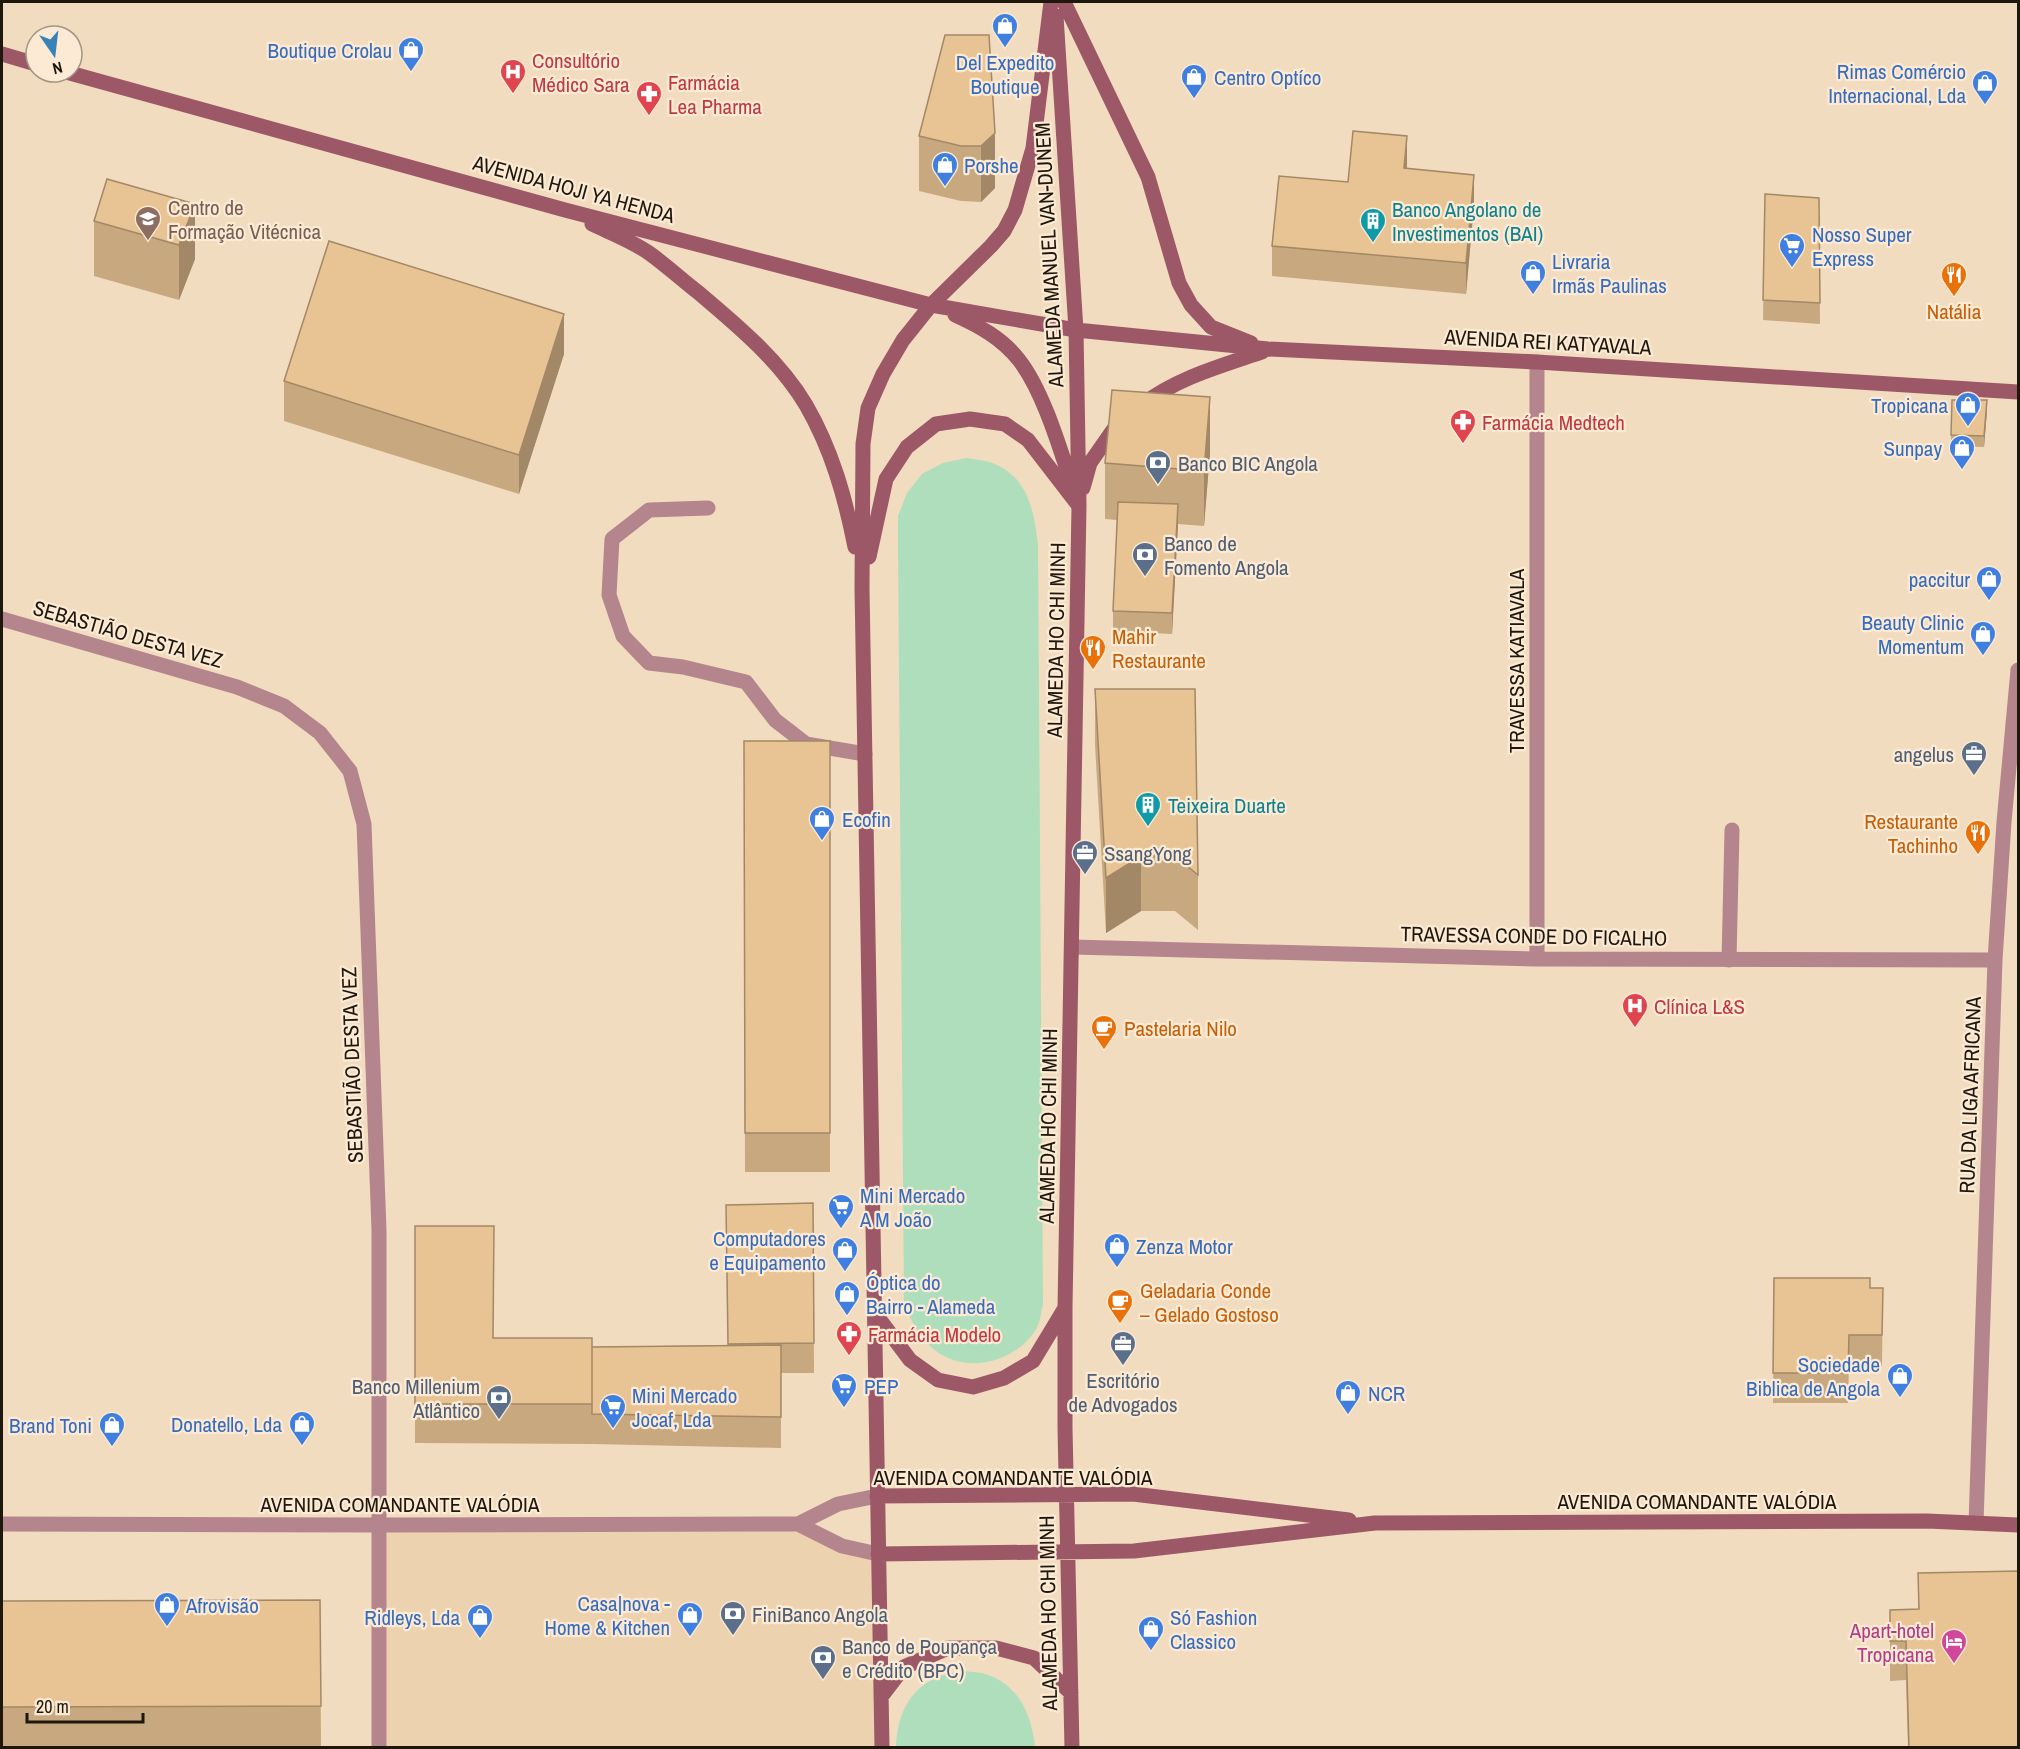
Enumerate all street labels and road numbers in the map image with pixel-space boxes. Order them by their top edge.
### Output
street label: ALAMEDA MANUEL VAN-DUNEM [1028,122,1070,389]
street label: AVENIDA HOJI YA HENDA [469,148,679,230]
street label: AVENIDA REI KATYAVALA [1443,322,1653,362]
street label: ALAMEDA HO CHI MINH [1040,542,1072,739]
street label: TRAVESSA KATIAVALA [1502,568,1531,753]
street label: SEBASTIÃO DESTA VEZ [30,593,227,675]
street label: TRAVESSA CONDE DO FICALHO [1400,919,1668,953]
street label: SEBASTIÃO DESTA VEZ [334,966,370,1163]
street label: RUA DA LIGA AFRICANA [1952,995,1988,1194]
street label: ALAMEDA HO CHI MINH [1032,1028,1064,1225]
street label: AVENIDA COMANDANTE VALÓDIA [873,1463,1153,1492]
street label: AVENIDA COMANDANTE VALÓDIA [1557,1487,1837,1516]
street label: AVENIDA COMANDANTE VALÓDIA [260,1490,540,1519]
street label: ALAMEDA HO CHI MINH [1032,1515,1064,1712]

